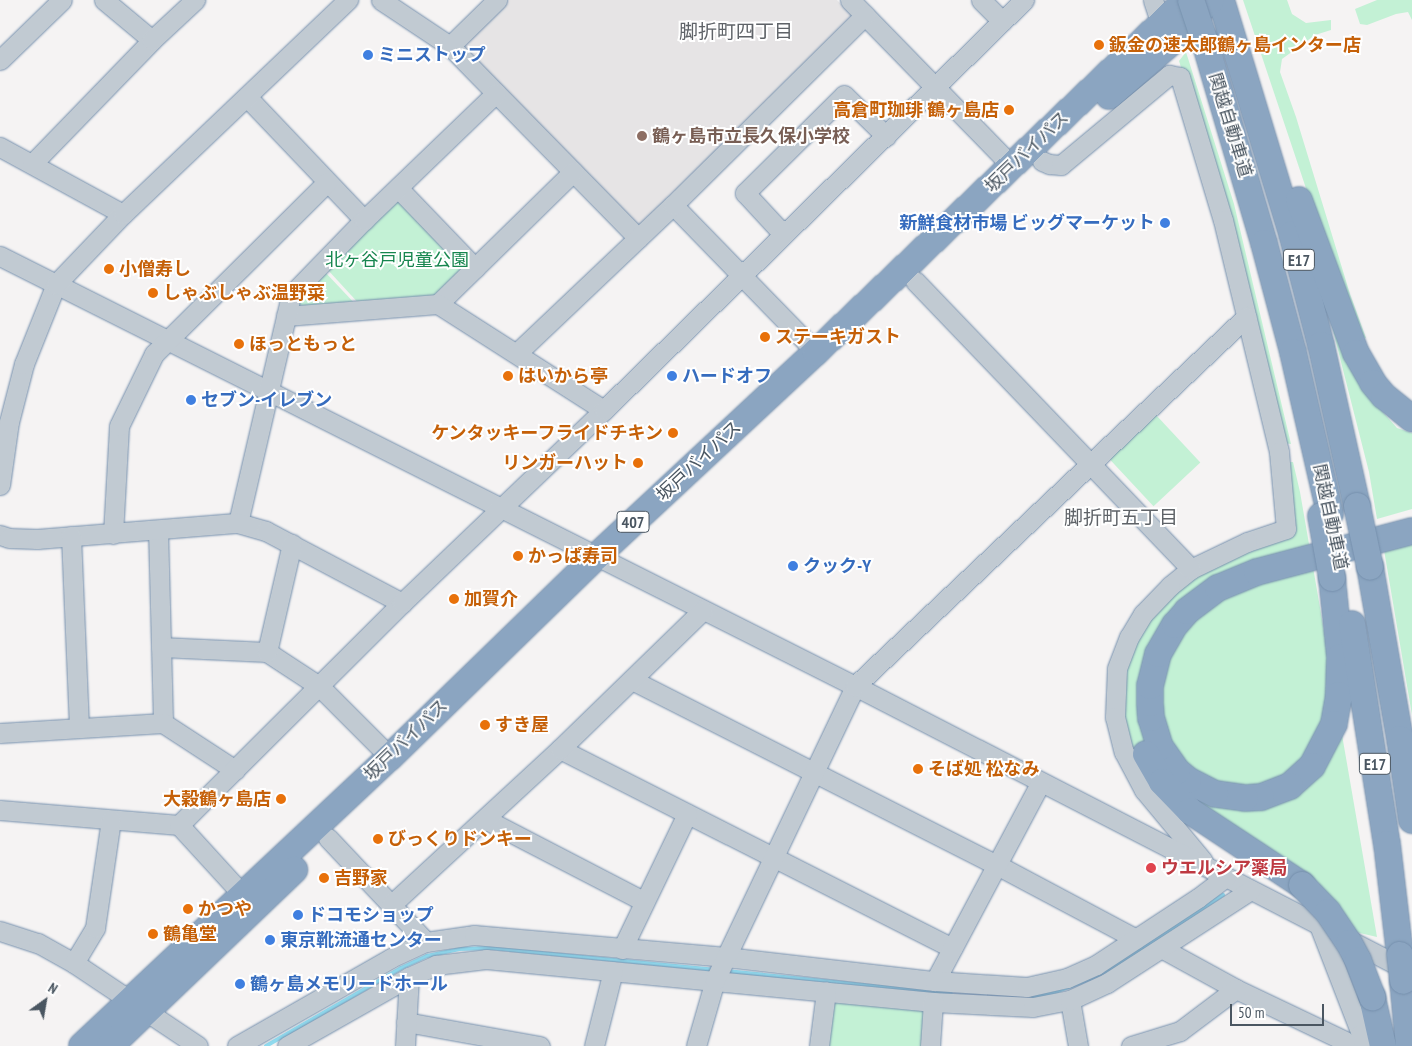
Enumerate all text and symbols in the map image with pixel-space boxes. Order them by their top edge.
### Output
district label: 脚折町四丁目 [679,21,793,43]
place label: 鈑金の速太郎鶴ヶ島インター店 [1109,34,1361,56]
marker: 鈑金の速太郎鶴ヶ島インター店 [1093,39,1105,51]
place label: ミニストップ [378,44,486,66]
marker: ミニストップ [362,49,374,61]
street label: 関越自動車道 [1204,70,1256,180]
place label: 高倉町珈琲 鶴ヶ島店 [833,99,999,121]
marker: 高倉町珈琲 鶴ヶ島店 [1003,104,1015,116]
street label: 坂戸バイパス [981,107,1073,197]
place label: 鶴ヶ島市立長久保小学校 [652,125,850,147]
marker: 鶴ヶ島市立長久保小学校 [636,130,648,142]
place label: 新鮮食材市場 ビッグマーケット [899,212,1155,234]
marker: 新鮮食材市場 ビッグマーケット [1159,217,1171,229]
road number: E17 [1283,246,1315,274]
park label: 北ヶ谷戸児童公園 [325,249,469,271]
place label: 小僧寿し [119,258,191,280]
marker: 小僧寿し [103,263,115,275]
place label: しゃぶしゃぶ温野菜 [163,282,325,304]
marker: しゃぶしゃぶ温野菜 [147,287,159,299]
place label: ステーキガスト [775,326,901,348]
marker: ステーキガスト [759,331,771,343]
place label: ほっともっと [249,333,357,355]
marker: ほっともっと [233,338,245,350]
place label: はいから亭 [518,365,608,387]
place label: ハードオフ [682,365,772,387]
marker: はいから亭 [502,370,514,382]
marker: ハードオフ [666,370,678,382]
place label: セブン-イレブン [201,389,332,411]
marker: セブン-イレブン [185,394,197,406]
street label: 坂戸バイパス [652,416,746,506]
place label: ケンタッキーフライドチキン [429,422,663,444]
marker: ケンタッキーフライドチキン [667,427,679,439]
place label: リンガーハット [502,452,628,474]
marker: リンガーハット [632,457,644,469]
street label: 関越自動車道 [1308,462,1352,572]
district label: 脚折町五丁目 [1064,507,1178,529]
road number: 407 [616,508,650,536]
place label: かっぱ寿司 [528,545,618,567]
marker: かっぱ寿司 [512,550,524,562]
place label: クック-Y [803,555,871,577]
marker: クック-Y [787,560,799,572]
place label: 加賀介 [464,588,518,610]
marker: 加賀介 [448,593,460,605]
street label: 坂戸バイパス [360,695,452,785]
place label: すき屋 [495,714,549,736]
marker: すき屋 [479,719,491,731]
road number: E17 [1359,751,1391,778]
place label: そば処 松なみ [928,758,1040,780]
marker: そば処 松なみ [912,763,924,775]
place label: 大穀鶴ヶ島店 [163,788,271,810]
marker: 大穀鶴ヶ島店 [275,793,287,805]
place label: びっくりドンキー [388,828,532,850]
marker: びっくりドンキー [372,833,384,845]
place label: ウエルシア薬局 [1161,857,1287,879]
marker: ウエルシア薬局 [1145,862,1157,874]
place label: 吉野家 [334,867,388,889]
marker: 吉野家 [318,872,330,884]
place label: かつや [198,898,252,920]
marker: かつや [182,903,194,915]
place label: ドコモショップ [308,904,434,926]
marker: ドコモショップ [292,909,304,921]
place label: 鶴亀堂 [163,923,217,945]
marker: 鶴亀堂 [147,928,159,940]
place label: 東京靴流通センター [280,929,442,951]
marker: 東京靴流通センター [264,934,276,946]
place label: 鶴ヶ島メモリードホール [250,973,448,995]
north arrow [20,976,70,1026]
marker: 鶴ヶ島メモリードホール [234,978,246,990]
text: N [45,979,61,998]
scale bar [1232,994,1326,1026]
text: 50 m [1238,1003,1264,1022]

